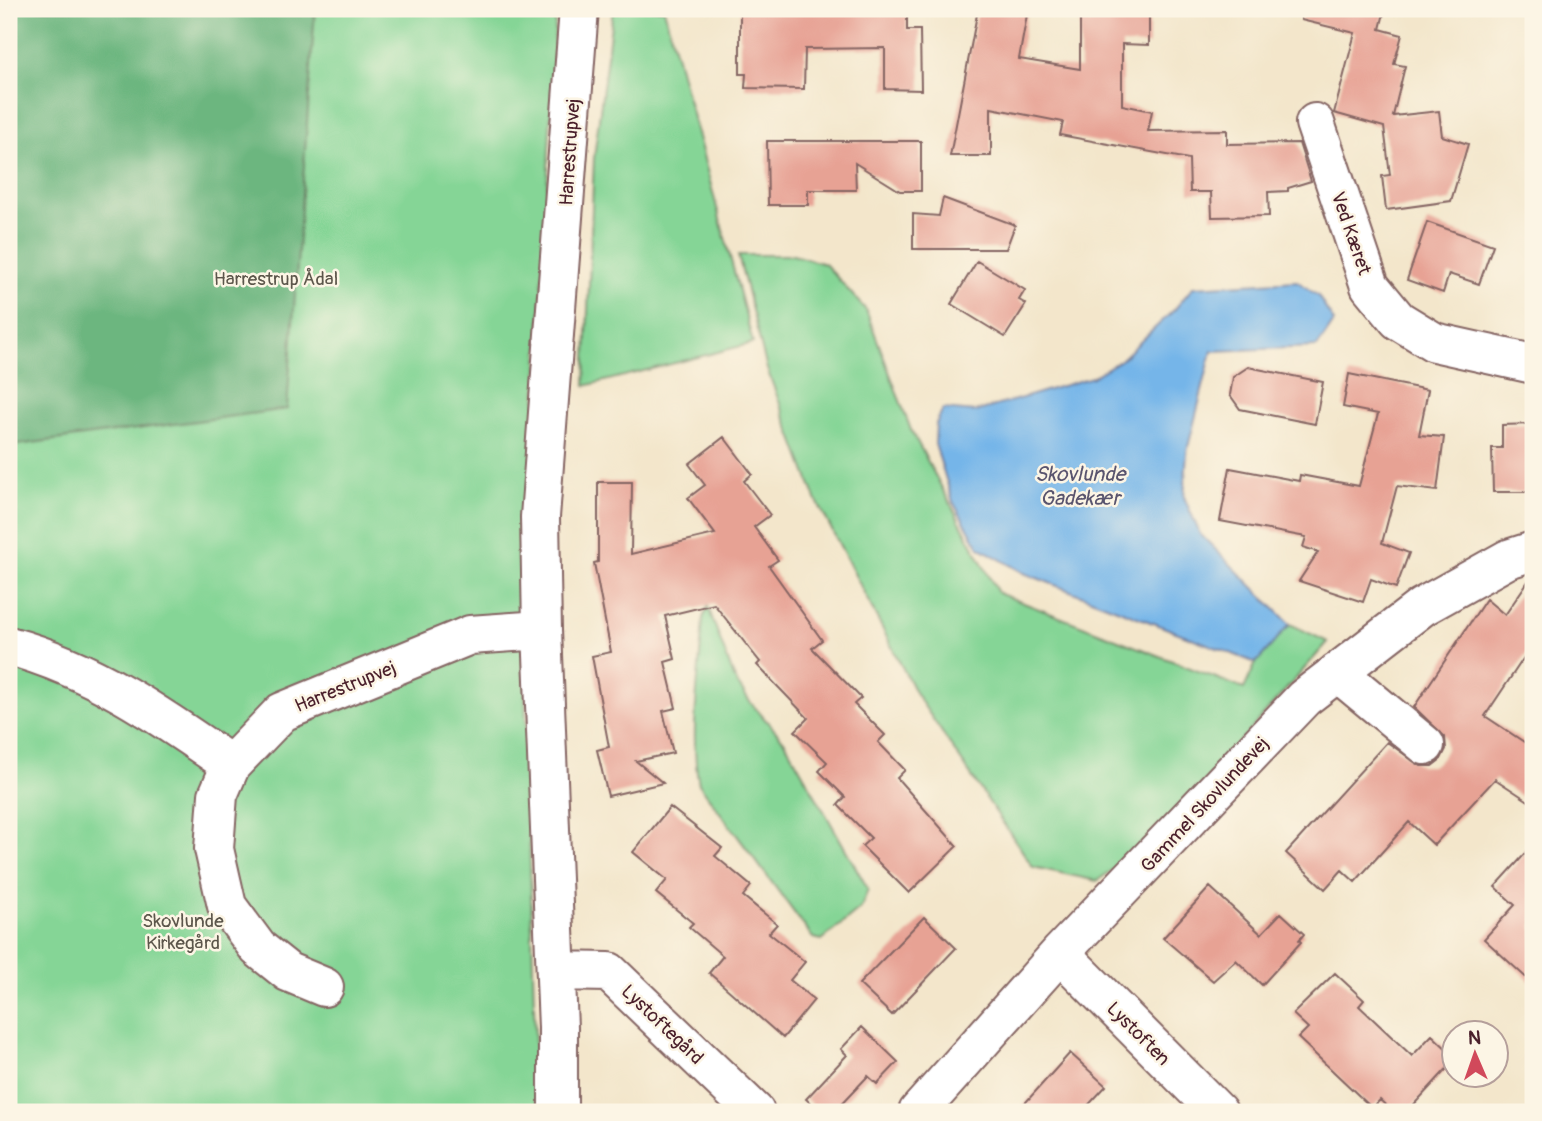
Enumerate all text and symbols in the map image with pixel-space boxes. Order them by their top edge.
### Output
street label: Harrestrupvej [554,98,586,206]
street label: Ved Kæret [1326,189,1377,278]
park label: Harrestrup Ådal [214,267,338,291]
water label: Skovlunde Gadekær [1035,461,1128,512]
street label: Harrestrupvej [291,656,400,718]
street label: Gammel Skovlundevej [1136,732,1274,878]
park label: Skovlunde Kirkegård [142,909,224,955]
street label: Lystoftegård [616,980,708,1070]
street label: Lystoften [1101,997,1175,1071]
north arrow [1440,1020,1510,1090]
text: N [1468,1026,1481,1050]

